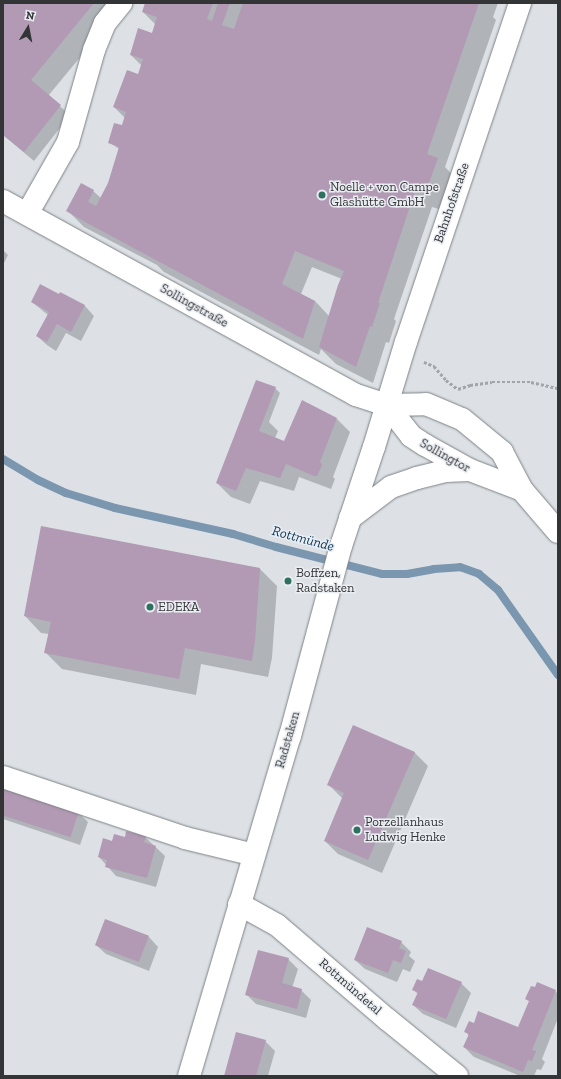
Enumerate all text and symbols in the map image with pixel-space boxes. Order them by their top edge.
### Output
north arrow [8,8,48,48]
text: N [25,9,35,23]
street label: Bahnhofstraße [431,161,473,245]
place label: Noelle + von Campe Glashütte GmbH [330,180,439,211]
marker: Noelle + von Campe Glashütte GmbH [317,190,327,200]
street label: Sollingstraße [157,281,231,331]
street label: Sollingtor [417,436,473,476]
water label: Rottmünde [270,523,336,555]
place label: Boffzen, Radstaken [296,566,354,597]
marker: Boffzen, Radstaken [283,576,293,586]
place label: EDEKA [158,599,199,615]
marker: EDEKA [145,602,155,612]
street label: Radstaken [272,710,304,770]
place label: Porzellanhaus Ludwig Henke [365,815,446,846]
marker: Porzellanhaus Ludwig Henke [352,825,362,835]
street label: Rottmündetal [315,956,385,1018]

